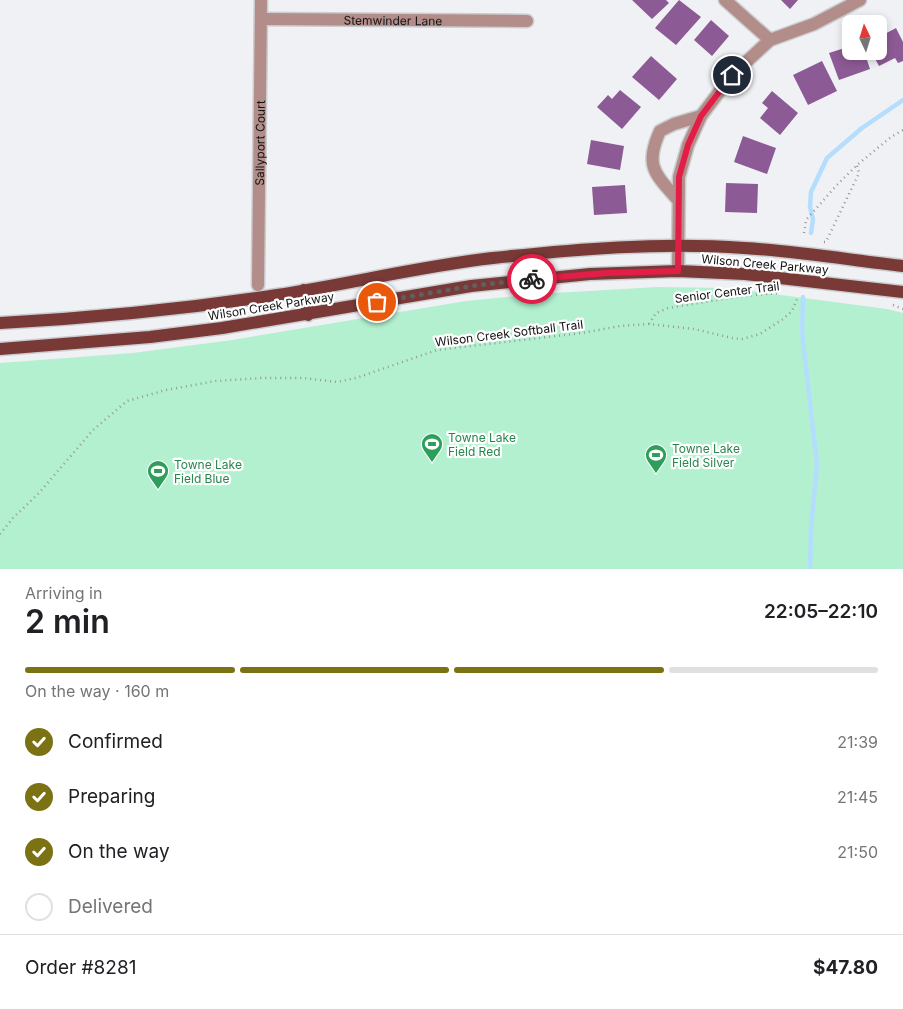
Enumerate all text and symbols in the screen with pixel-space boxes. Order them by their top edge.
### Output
street label: Stemwinder Lane [344,12,442,28]
north arrow [842,15,888,60]
map controls [842,15,887,60]
pin [711,54,753,96]
icon: home [718,61,746,89]
street label: Sallyport Court [252,100,267,186]
street label: Wilson Creek Parkway [701,251,829,277]
courier [507,254,557,304]
icon: bike [518,265,546,293]
street label: Senior Center Trail [674,278,780,306]
pin [356,281,398,323]
icon: bag [363,288,391,316]
street label: Wilson Creek Parkway [207,289,335,323]
street label: Wilson Creek Softball Trail [434,316,584,350]
place label: Towne Lake Field Red [448,430,516,459]
sports icon: Towne Lake Field Red [420,432,444,463]
place label: Towne Lake Field Silver [672,441,740,470]
sports icon: Towne Lake Field Silver [644,443,668,474]
place label: Towne Lake Field Blue [174,457,242,486]
sports icon: Towne Lake Field Blue [146,459,170,490]
text: Arriving in [25,583,102,603]
text: 22:05–22:10 [764,600,878,623]
text: 2 min [25,602,110,641]
text: On the way · 160 m [25,681,169,701]
icon: check [25,728,53,756]
text: Confirmed [68,730,163,753]
text: 21:39 [837,732,878,752]
icon: check [25,783,53,811]
text: Preparing [68,785,155,808]
text: 21:45 [837,787,878,807]
icon: check [25,838,53,866]
text: On the way [68,840,170,863]
text: 21:50 [837,842,878,862]
text: Delivered [68,895,153,918]
text: Order #8281 [25,956,136,979]
text: $47.80 [813,956,878,979]

